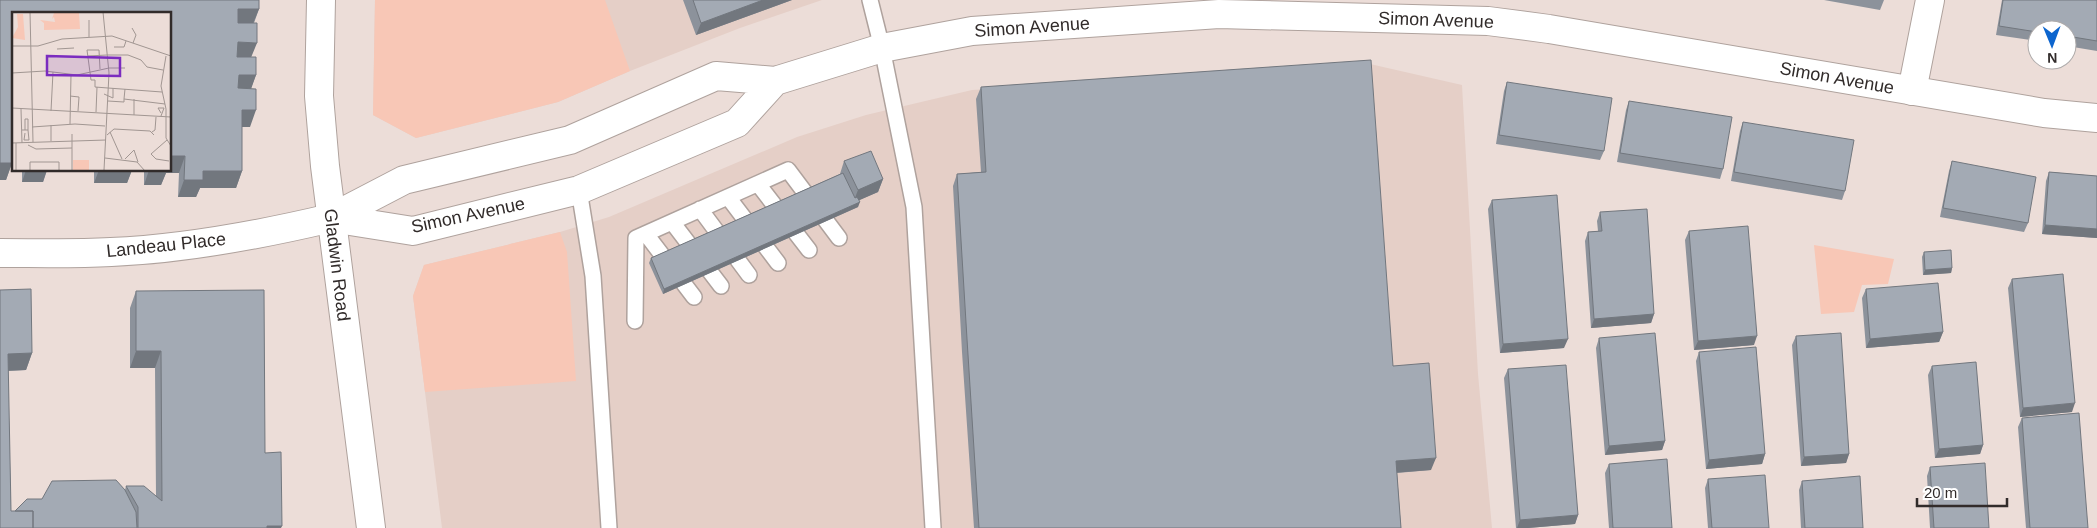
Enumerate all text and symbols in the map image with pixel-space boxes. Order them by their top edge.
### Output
street label: Simon Avenue [1378,8,1494,32]
inset map [12,12,171,171]
street label: Simon Avenue [974,13,1090,41]
north arrow [2027,20,2077,70]
text: N [2047,50,2057,66]
street label: Simon Avenue [1778,58,1896,98]
street label: Simon Avenue [409,193,527,237]
street label: Gladwin Road [320,208,354,322]
street label: Landeau Place [105,229,227,261]
scale bar [1917,476,2007,508]
text: 20 m [1924,484,1957,501]

